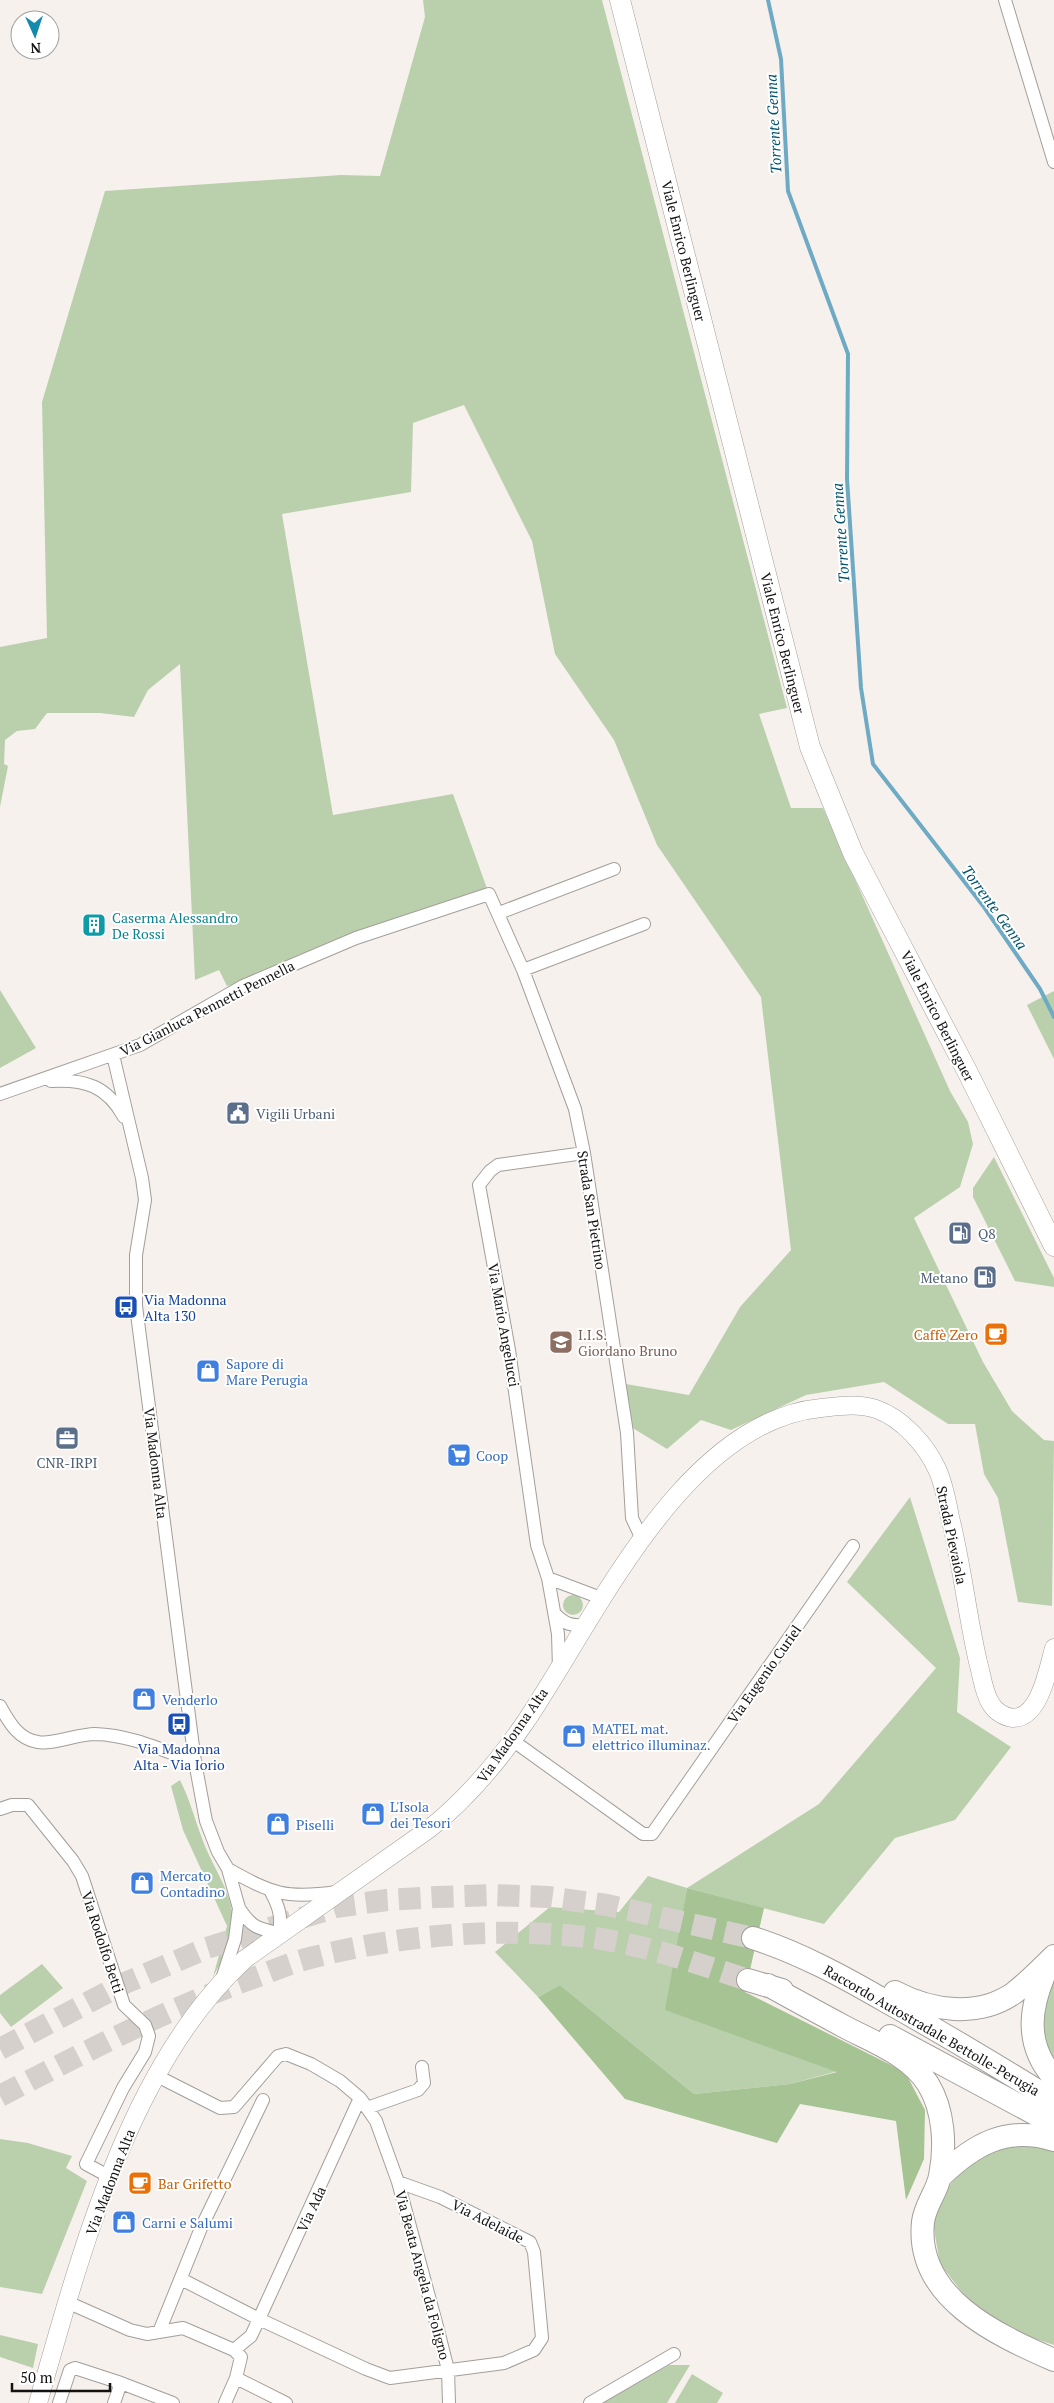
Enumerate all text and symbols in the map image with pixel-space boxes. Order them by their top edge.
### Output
north arrow [10,10,60,60]
text: N [30,39,42,58]
water label: Torrente Genna [760,74,786,174]
street label: Viale Enrico Berlinguer [657,179,711,324]
water label: Torrente Genna [827,482,853,584]
street label: Viale Enrico Berlinguer [756,571,810,716]
water label: Torrente Genna [958,861,1032,953]
place label: Caserma Alessandro De Rossi [112,908,238,943]
building icon: Caserma Alessandro De Rossi [81,912,107,938]
street label: Viale Enrico Berlinguer [897,947,980,1085]
street label: Via Gianluca Pennetti Pennella [116,956,298,1060]
public building icon: Vigili Urbani [225,1100,251,1126]
place label: Vigili Urbani [256,1104,335,1123]
street label: Strada San Pietrino [573,1149,611,1271]
fuel station icon: Q8 [947,1220,973,1246]
place label: Q8 [978,1224,996,1243]
street label: Via Mario Angelucci [484,1262,524,1388]
fuel station icon: Metano [972,1264,998,1290]
place label: Metano [920,1268,968,1287]
place label: Via Madonna Alta 130 [144,1290,227,1325]
bus stop icon: Via Madonna Alta 130 [113,1294,139,1320]
cafe icon: Caffè Zero [983,1321,1009,1347]
place label: I.I.S. Giordano Bruno [578,1325,678,1360]
place label: Caffè Zero [914,1325,978,1344]
school or university icon: I.I.S. Giordano Bruno [548,1329,574,1355]
place label: Sapore di Mare Perugia [226,1354,308,1389]
shop icon: Sapore di Mare Perugia [195,1358,221,1384]
street label: Via Madonna Alta [140,1406,172,1520]
office icon: CNR-IRPI [54,1425,80,1451]
supermarket icon: Coop [446,1442,472,1468]
place label: Coop [476,1446,508,1465]
place label: CNR-IRPI [37,1453,97,1472]
street label: Strada Pievaiola [932,1484,972,1586]
street label: Via Eugenio Curiel [723,1621,805,1727]
street label: Via Madonna Alta [472,1684,552,1786]
shop icon: Venderlo [131,1686,157,1712]
place label: Venderlo [162,1690,218,1709]
bus stop icon: Via Madonna Alta - Via Iorio [166,1711,192,1737]
place label: MATEL mat. elettrico illuminaz. [592,1719,711,1754]
shop icon: MATEL mat. elettrico illuminaz. [561,1723,587,1749]
place label: Via Madonna Alta - Via Iorio [133,1739,225,1774]
place label: L'Isola dei Tesori [390,1797,451,1832]
shop icon: L'Isola dei Tesori [360,1801,386,1827]
shop icon: Piselli [265,1811,291,1837]
place label: Piselli [296,1815,334,1834]
place label: Mercato Contadino [160,1866,225,1901]
shop icon: Mercato Contadino [129,1870,155,1896]
street label: Via Rodolfo Betti [78,1889,128,1995]
street label: Raccordo Autostradale Bettolle-Perugia [821,1960,1043,2100]
street label: Via Madonna Alta [81,2126,139,2238]
cafe icon: Bar Grifetto [127,2170,153,2196]
place label: Bar Grifetto [158,2174,232,2193]
street label: Via Ada [292,2183,330,2235]
street label: Via Beata Angela da Foligno [391,2188,455,2362]
street label: Via Adelaide [449,2195,527,2247]
shop icon: Carni e Salumi [111,2209,137,2235]
place label: Carni e Salumi [142,2213,233,2232]
scale bar [12,2360,110,2392]
text: 50 m [20,2367,53,2387]

